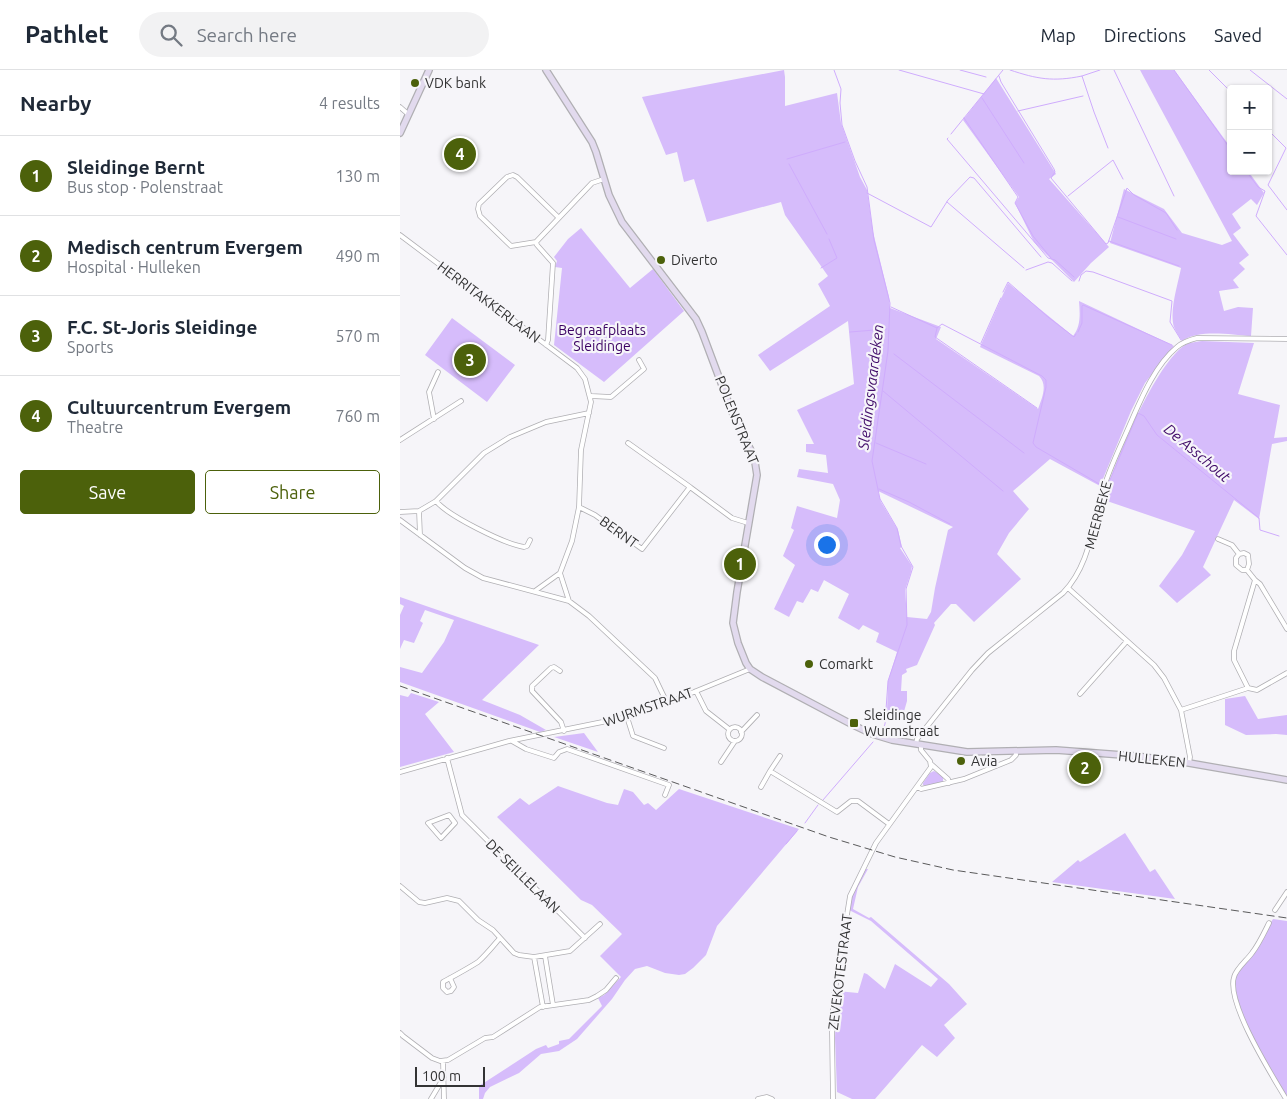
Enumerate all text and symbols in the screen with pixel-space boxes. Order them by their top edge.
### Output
search box [139,12,489,57]
text: Pathlet [25,21,109,48]
icon: search [157,21,185,49]
text: Search here [197,24,297,46]
text: Map [1040,25,1076,45]
text: Directions [1104,25,1186,45]
text: Saved [1214,25,1262,45]
place label: VDK bank [425,75,486,91]
marker: VDK bank [409,77,421,89]
map controls [1227,85,1272,175]
button: + [1227,85,1272,130]
text: Nearby [20,91,91,115]
text: 4 results [319,94,380,112]
button: − [1227,130,1272,175]
pin: 4 [444,135,476,173]
text: Sleidinge Bernt [67,156,205,178]
text: 1 [31,167,41,185]
text: 130 m [335,167,380,185]
text: Bus stop · Polenstraat [67,178,223,196]
text: Medisch centrum Evergem [67,236,303,258]
text: 2 [31,247,41,265]
text: 490 m [335,247,380,265]
place label: Diverto [671,252,718,268]
marker: Diverto [655,254,667,266]
text: Hospital · Hulleken [67,258,201,276]
street label: HERRITAKKERLAAN [434,258,544,346]
text: F.C. St-Joris Sleidinge [67,316,258,338]
park label: Begraafplaats Sleidinge [558,322,646,354]
water label: Sleidingsvaardeken [854,323,887,452]
text: 3 [31,327,41,345]
text: 570 m [335,327,380,345]
text: Sports [67,338,113,356]
pin: 3 [454,341,486,379]
street label: POLENSTRAAT [712,373,762,467]
text: Cultuurcentrum Evergem [67,396,291,418]
text: 4 [31,407,41,425]
text: 760 m [335,407,380,425]
text: Theatre [67,418,123,436]
water label: De Asschout [1161,420,1234,485]
button: Save [20,470,195,514]
button: Share [205,470,380,514]
street label: MEERBEKE [1081,479,1115,551]
street label: BERNT [597,513,641,551]
your location [814,532,840,558]
pin: 1 [724,545,756,583]
place label: Comarkt [819,656,873,672]
marker: Comarkt [803,658,815,670]
street label: WURMSTRAAT [601,684,695,730]
place label: Sleidinge Wurmstraat [864,707,939,739]
marker: Sleidinge Wurmstraat [848,717,860,729]
street label: HULLEKEN [1117,747,1187,771]
pin: 2 [1069,749,1101,787]
place label: Avia [971,753,997,769]
marker: Avia [955,755,967,767]
street label: DE SEILLELAAN [483,836,563,916]
street label: ZEVEKOTESTRAAT [825,913,855,1031]
scale bar [415,1064,485,1087]
text: 100 m [422,1068,461,1084]

